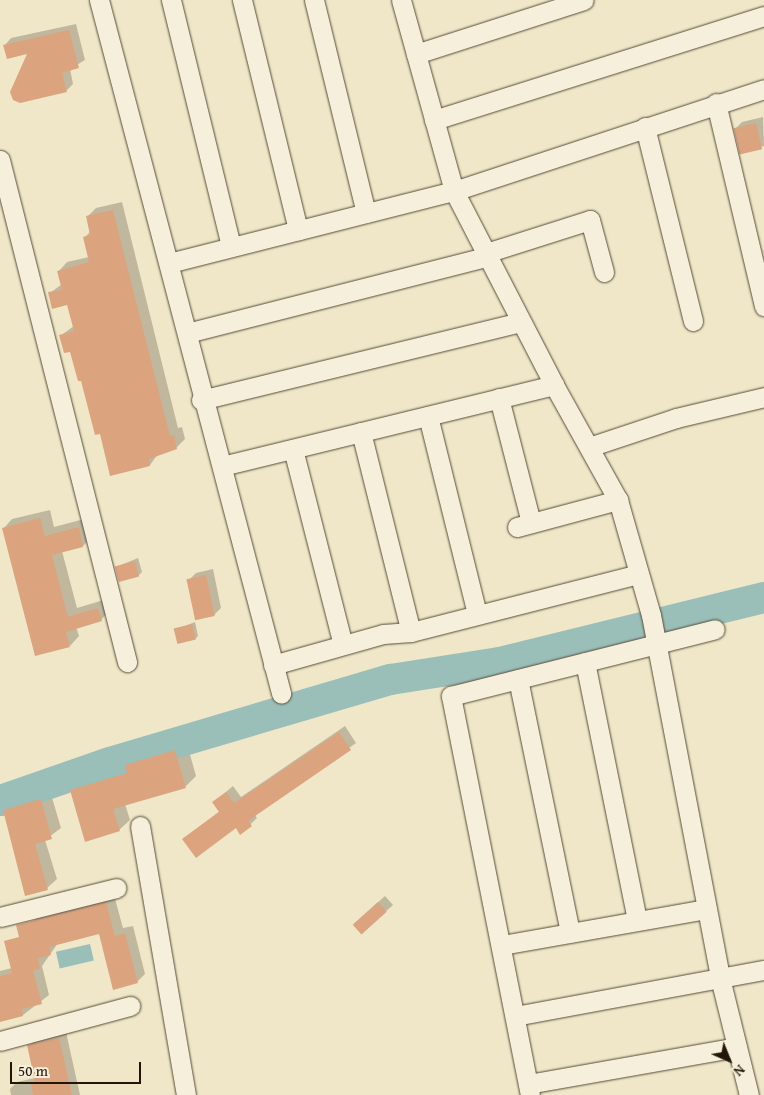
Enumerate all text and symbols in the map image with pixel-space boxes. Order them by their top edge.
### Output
north arrow [704,1035,754,1085]
scale bar [12,1052,144,1084]
text: 50 m [18,1060,48,1081]
text: N [729,1060,750,1081]

